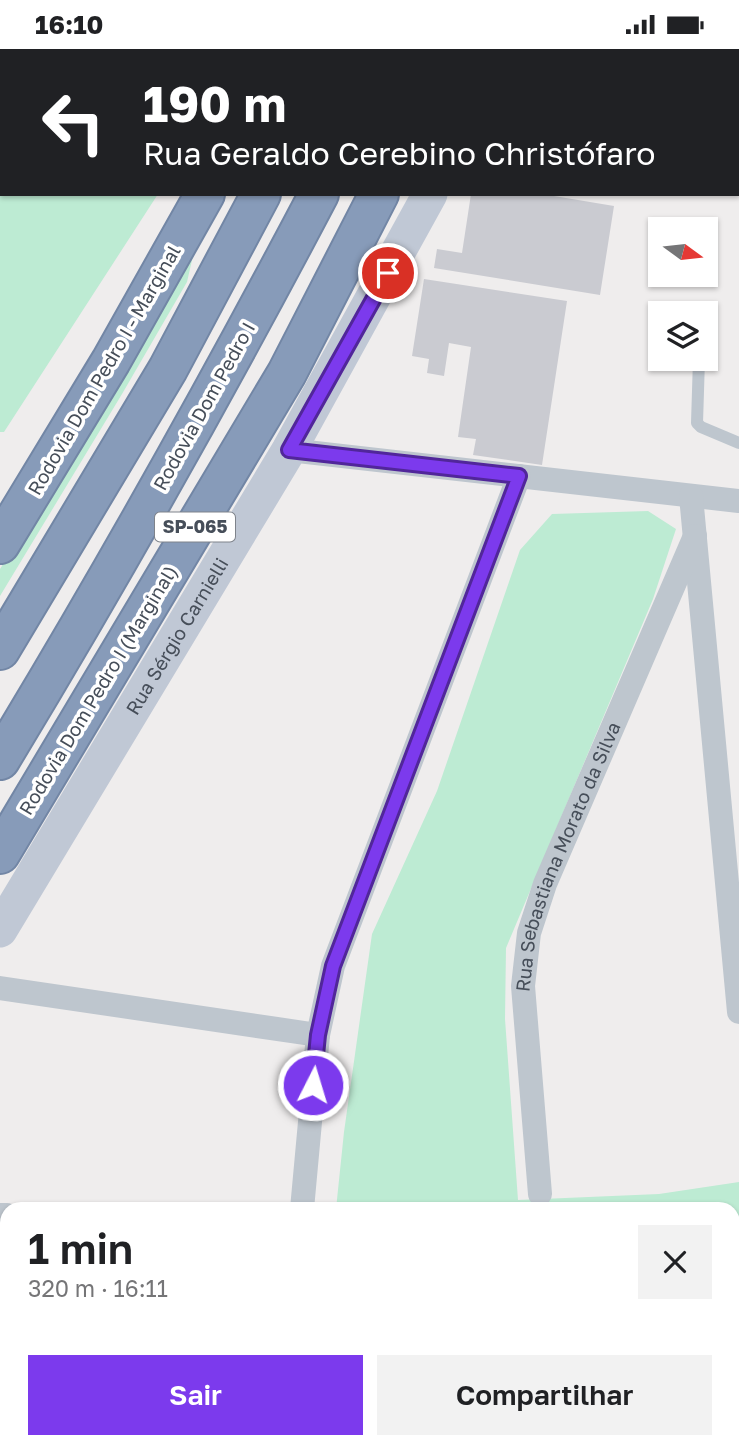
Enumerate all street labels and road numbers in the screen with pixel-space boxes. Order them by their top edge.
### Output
street label: Rodovia Dom Pedro I - Marginal [22,241,185,499]
street label: Rodovia Dom Pedro I [148,318,259,494]
road number: SP-065 [155,513,235,541]
street label: Rua Sérgio Carnielli [120,553,233,719]
street label: Rodovia Dom Pedro I (Marginal) [14,561,181,819]
street label: Rua Sebastiana Morato da Silva [510,718,625,993]

